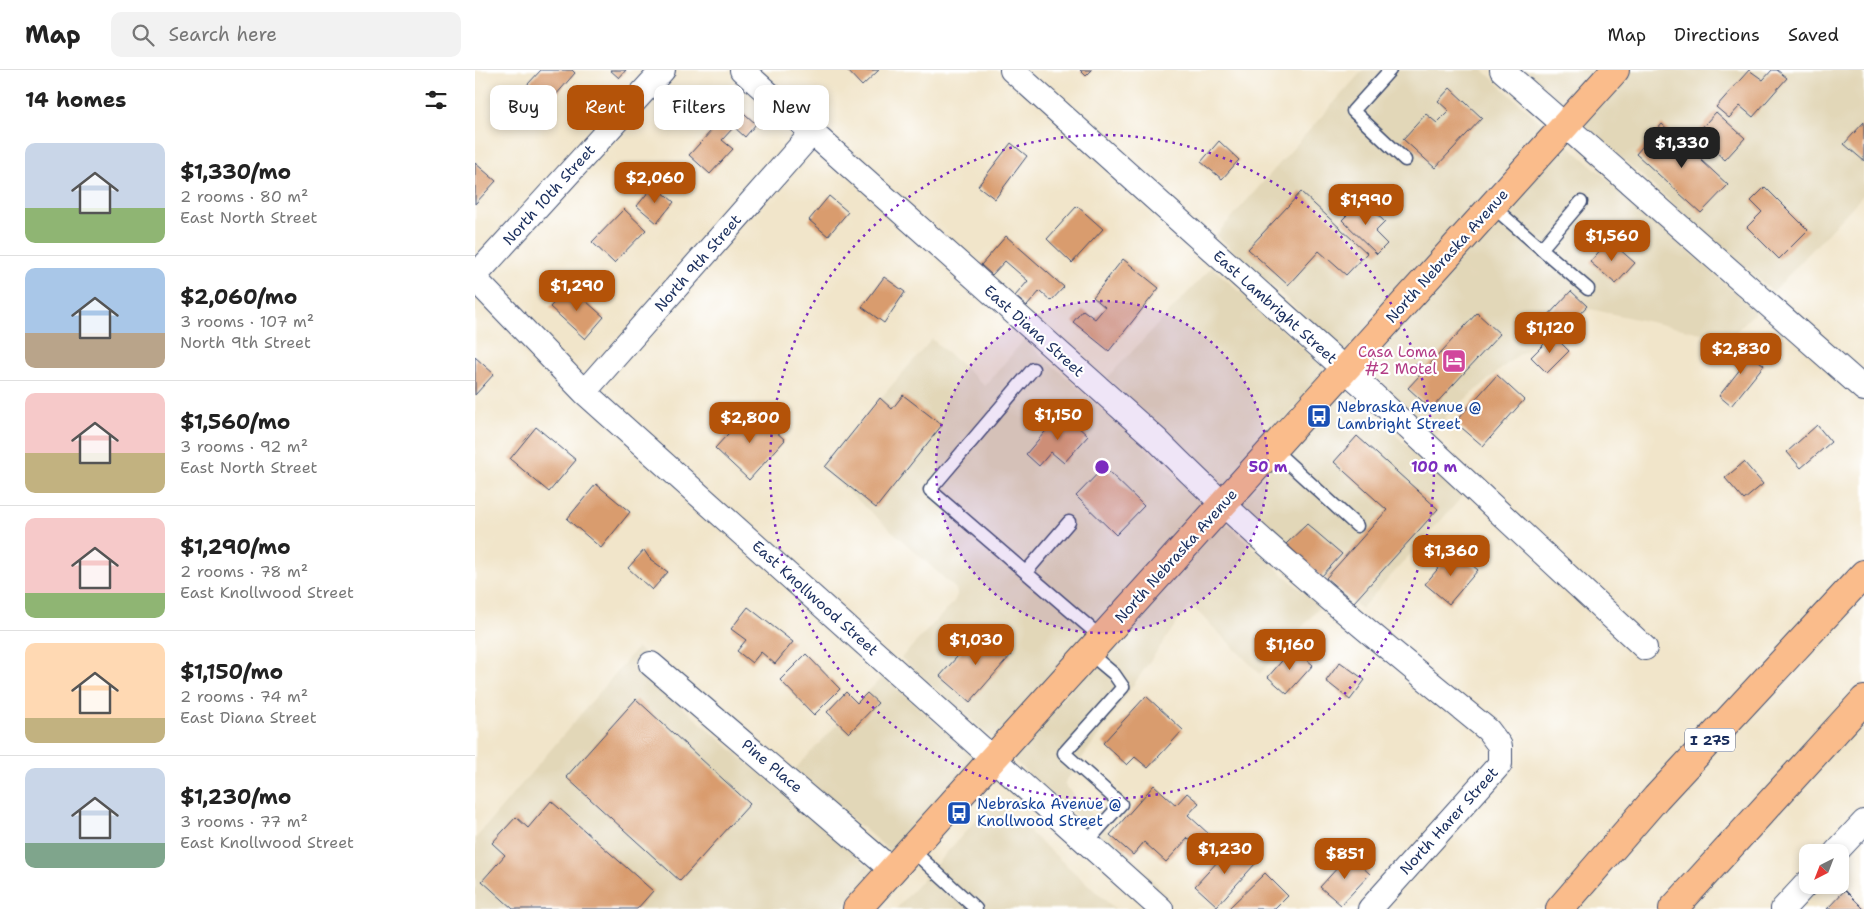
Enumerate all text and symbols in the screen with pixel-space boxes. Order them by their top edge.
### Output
search box [111,12,461,57]
text: Map [25,19,81,51]
icon: search [129,21,157,49]
text: Search here [169,22,277,47]
text: Map [1608,23,1646,47]
text: Directions [1674,23,1760,47]
text: Saved [1788,23,1839,47]
chip: Buy [490,85,557,130]
chip: Rent [567,85,644,130]
chip: Filters [654,85,744,130]
chip: New [754,85,829,130]
text: 14 homes [25,86,126,114]
icon: filters [422,86,450,114]
pin: $1,330 [1641,126,1723,169]
text: $1,330 [1655,132,1709,153]
street label: North 10th Street [498,140,600,250]
text: $1,330/mo [180,158,291,186]
pin: $2,060 [614,162,696,204]
icon: home [65,163,125,223]
text: $2,060 [625,167,685,188]
pin: $1,990 [1325,184,1407,226]
street label: North Nebraska Avenue [1381,185,1513,327]
text: 2 rooms · 80 m² [180,186,308,207]
text: $1,990 [1340,189,1392,210]
text: East North Street [180,207,318,228]
street label: North 9th Street [650,210,746,316]
pin: $1,560 [1571,220,1653,262]
text: $1,560 [1585,225,1639,246]
street label: East Lambright Street [1209,246,1341,368]
pin: $1,290 [536,270,618,312]
text: $1,290 [550,275,604,296]
street label: East Diana Street [980,281,1088,381]
text: $2,060/mo [180,283,298,311]
icon: home [65,288,125,348]
text: 3 rooms · 107 m² [180,311,314,332]
pin: $1,120 [1509,312,1591,354]
text: $1,120 [1526,317,1574,338]
text: North 9th Street [180,332,311,353]
pin: $2,830 [1700,332,1782,375]
text: $2,830 [1711,338,1771,359]
place label: Casa Loma #2 Motel [1358,342,1438,379]
hotel icon: Casa Loma #2 Motel [1441,348,1467,374]
place label: Nebraska Avenue @ Lambright Street [1337,397,1481,434]
pin: $1,150 [1017,398,1099,441]
pin: $2,800 [709,402,791,444]
bus stop icon: Nebraska Avenue @ Lambright Street [1306,403,1332,429]
text: $1,150 [1034,404,1082,425]
text: $2,800 [720,407,780,428]
text: $1,560/mo [180,408,290,436]
icon: home [65,413,125,473]
text: 3 rooms · 92 m² [180,436,308,457]
text: East North Street [180,457,318,478]
text: 50 m [1249,457,1288,477]
text: 100 m [1411,457,1457,477]
centre of rings [1093,458,1111,476]
street label: North Nebraska Avenue [1110,485,1242,627]
text: $1,290/mo [180,533,291,561]
pin: $1,360 [1410,534,1492,577]
street label: East Knollwood Street [748,536,882,660]
icon: home [65,538,125,598]
text: $1,360 [1424,540,1478,561]
text: 2 rooms · 78 m² [180,561,308,582]
text: East Knollwood Street [180,582,354,603]
pin: $1,030 [935,624,1017,666]
pin: $1,160 [1249,628,1331,671]
text: $1,030 [949,629,1003,650]
text: $1,160 [1265,634,1315,655]
text: $1,150/mo [180,658,283,686]
icon: home [65,663,125,723]
text: 2 rooms · 74 m² [180,686,308,707]
text: East Diana Street [180,707,317,728]
road number: I 275 [1685,728,1735,752]
street label: Pine Place [737,735,807,797]
street label: North Harer Street [1395,763,1503,879]
text: $1,230/mo [180,783,291,811]
icon: home [65,788,125,848]
place label: Nebraska Avenue @ Knollwood Street [977,794,1121,831]
bus stop icon: Nebraska Avenue @ Knollwood Street [946,800,972,826]
text: 3 rooms · 77 m² [180,811,308,832]
text: East Knollwood Street [180,832,354,853]
pin: $1,230 [1184,832,1266,875]
text: $1,230 [1198,838,1252,859]
pin: $851 [1315,838,1375,880]
text: $851 [1326,843,1364,864]
north arrow [1799,844,1849,894]
map controls [1799,844,1849,894]

